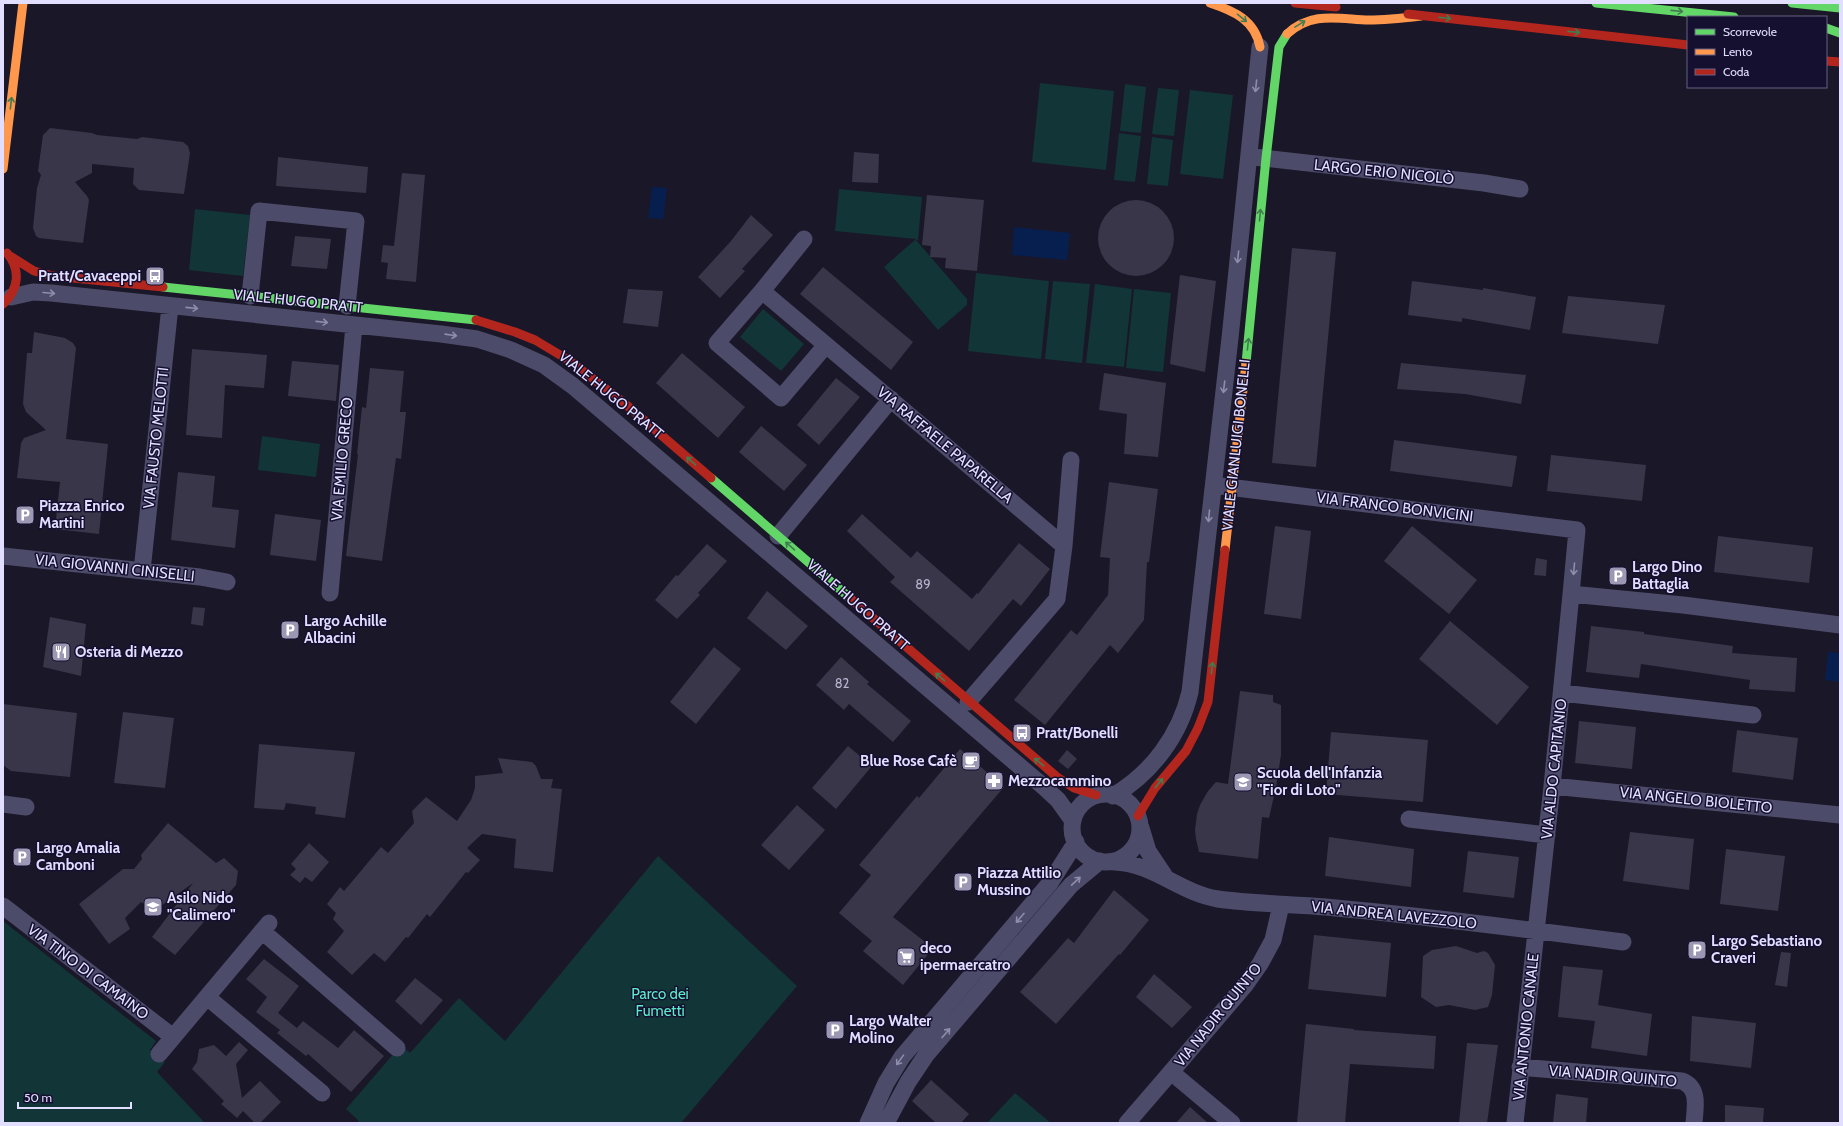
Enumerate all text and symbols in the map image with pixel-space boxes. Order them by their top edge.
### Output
one-way arrow [1670,7,1683,15]
one-way arrow [1237,13,1248,22]
one-way arrow [1438,15,1451,22]
legend [1687,16,1827,88]
one-way arrow [1294,20,1306,28]
text: Scorrevole [1723,24,1777,39]
one-way arrow [1567,29,1580,36]
text: Lento [1723,44,1753,59]
text: Coda [1723,64,1749,79]
one-way arrow [1252,79,1259,92]
one-way arrow [7,97,15,110]
street label: LARGO ERIO NICOLÒ [1313,155,1455,188]
one-way arrow [1256,209,1264,222]
one-way arrow [1235,250,1242,263]
bus stop icon: Pratt/Cavaceppi [144,265,166,287]
place label: Pratt/Cavaceppi [38,267,141,285]
street label: VIALE HUGO PRATT [232,285,364,317]
one-way arrow [42,289,55,296]
one-way arrow [185,304,198,312]
one-way arrow [315,318,328,325]
one-way arrow [444,331,457,339]
one-way arrow [1244,338,1251,351]
street label: VIALE HUGO PRATT [555,347,667,443]
street label: VIALE GIANLUIGI BONELLI [1218,358,1254,532]
street label: VIA FAUSTO MELOTTI [140,366,172,510]
one-way arrow [1220,380,1228,393]
street label: VIA RAFFAELE PAPARELLA [873,383,1017,508]
street label: VIA EMILIO GRECO [328,396,356,522]
one-way arrow [686,457,696,466]
street label: VIA FRANCO BONVICINI [1316,488,1474,526]
place label: Piazza Enrico Martini [39,497,125,532]
parking icon: Piazza Enrico Martini [14,504,36,526]
one-way arrow [1206,509,1213,522]
one-way arrow [784,541,795,550]
street label: VIA GIOVANNI CINISELLI [34,551,196,585]
street label: VIALE HUGO PRATT [803,556,913,654]
place label: Largo Dino Battaglia [1632,558,1703,593]
one-way arrow [1570,562,1577,575]
parking icon: Largo Dino Battaglia [1607,565,1629,587]
house number: 89 [915,576,931,592]
place label: Largo Achille Albacini [304,612,387,647]
parking icon: Largo Achille Albacini [279,619,301,641]
restaurant icon: Osteria di Mezzo [50,641,72,663]
place label: Osteria di Mezzo [75,643,184,661]
one-way arrow [1209,662,1216,675]
one-way arrow [935,673,946,682]
house number: 82 [835,675,850,691]
street label: VIA ALDO CAPITANIO [1538,698,1570,840]
bus stop icon: Pratt/Bonelli [1011,722,1033,744]
place label: Pratt/Bonelli [1036,724,1118,742]
cafe icon: Blue Rose Cafè [960,750,982,772]
place label: Blue Rose Cafè [860,752,957,770]
one-way arrow [1034,757,1045,766]
place label: Scuola dell'Infanzia "Fior di Loto" [1257,764,1383,799]
pharmacy icon: Mezzocammino [983,770,1005,792]
school or university icon: Scuola dell'Infanzia "Fior di Loto" [1232,771,1254,793]
place label: Mezzocammino [1008,772,1112,790]
one-way arrow [1155,778,1163,789]
street label: VIA ANGELO BIOLETTO [1619,783,1773,817]
place label: Largo Amalia Camboni [36,839,121,874]
parking icon: Largo Amalia Camboni [11,846,33,868]
place label: Piazza Attilio Mussino [977,864,1061,899]
parking icon: Piazza Attilio Mussino [952,871,974,893]
one-way arrow [1071,876,1081,885]
place label: Asilo Nido "Calimero" [167,889,236,924]
school or university icon: Asilo Nido "Calimero" [142,896,164,918]
street label: VIA ANDREA LAVEZZOLO [1310,897,1478,933]
one-way arrow [1015,913,1024,923]
street label: VIA TINO DI CAMAINO [24,921,152,1023]
place label: Largo Sebastiano Craveri [1711,932,1823,967]
place label: deco ipermaercatro [920,939,1011,974]
parking icon: Largo Sebastiano Craveri [1686,939,1708,961]
supermarket icon: deco ipermaercatro [895,946,917,968]
street label: VIA ANTONIO CANALE [1509,952,1543,1102]
street label: VIA NADIR QUINTO [1171,959,1265,1071]
park label: Parco dei Fumetti [631,985,689,1020]
place label: Largo Walter Molino [849,1012,931,1047]
parking icon: Largo Walter Molino [824,1019,846,1041]
one-way arrow [941,1028,950,1038]
one-way arrow [896,1055,904,1066]
street label: VIA NADIR QUINTO [1548,1061,1678,1091]
scale bar [18,1084,131,1110]
text: 50 m [24,1090,52,1105]

